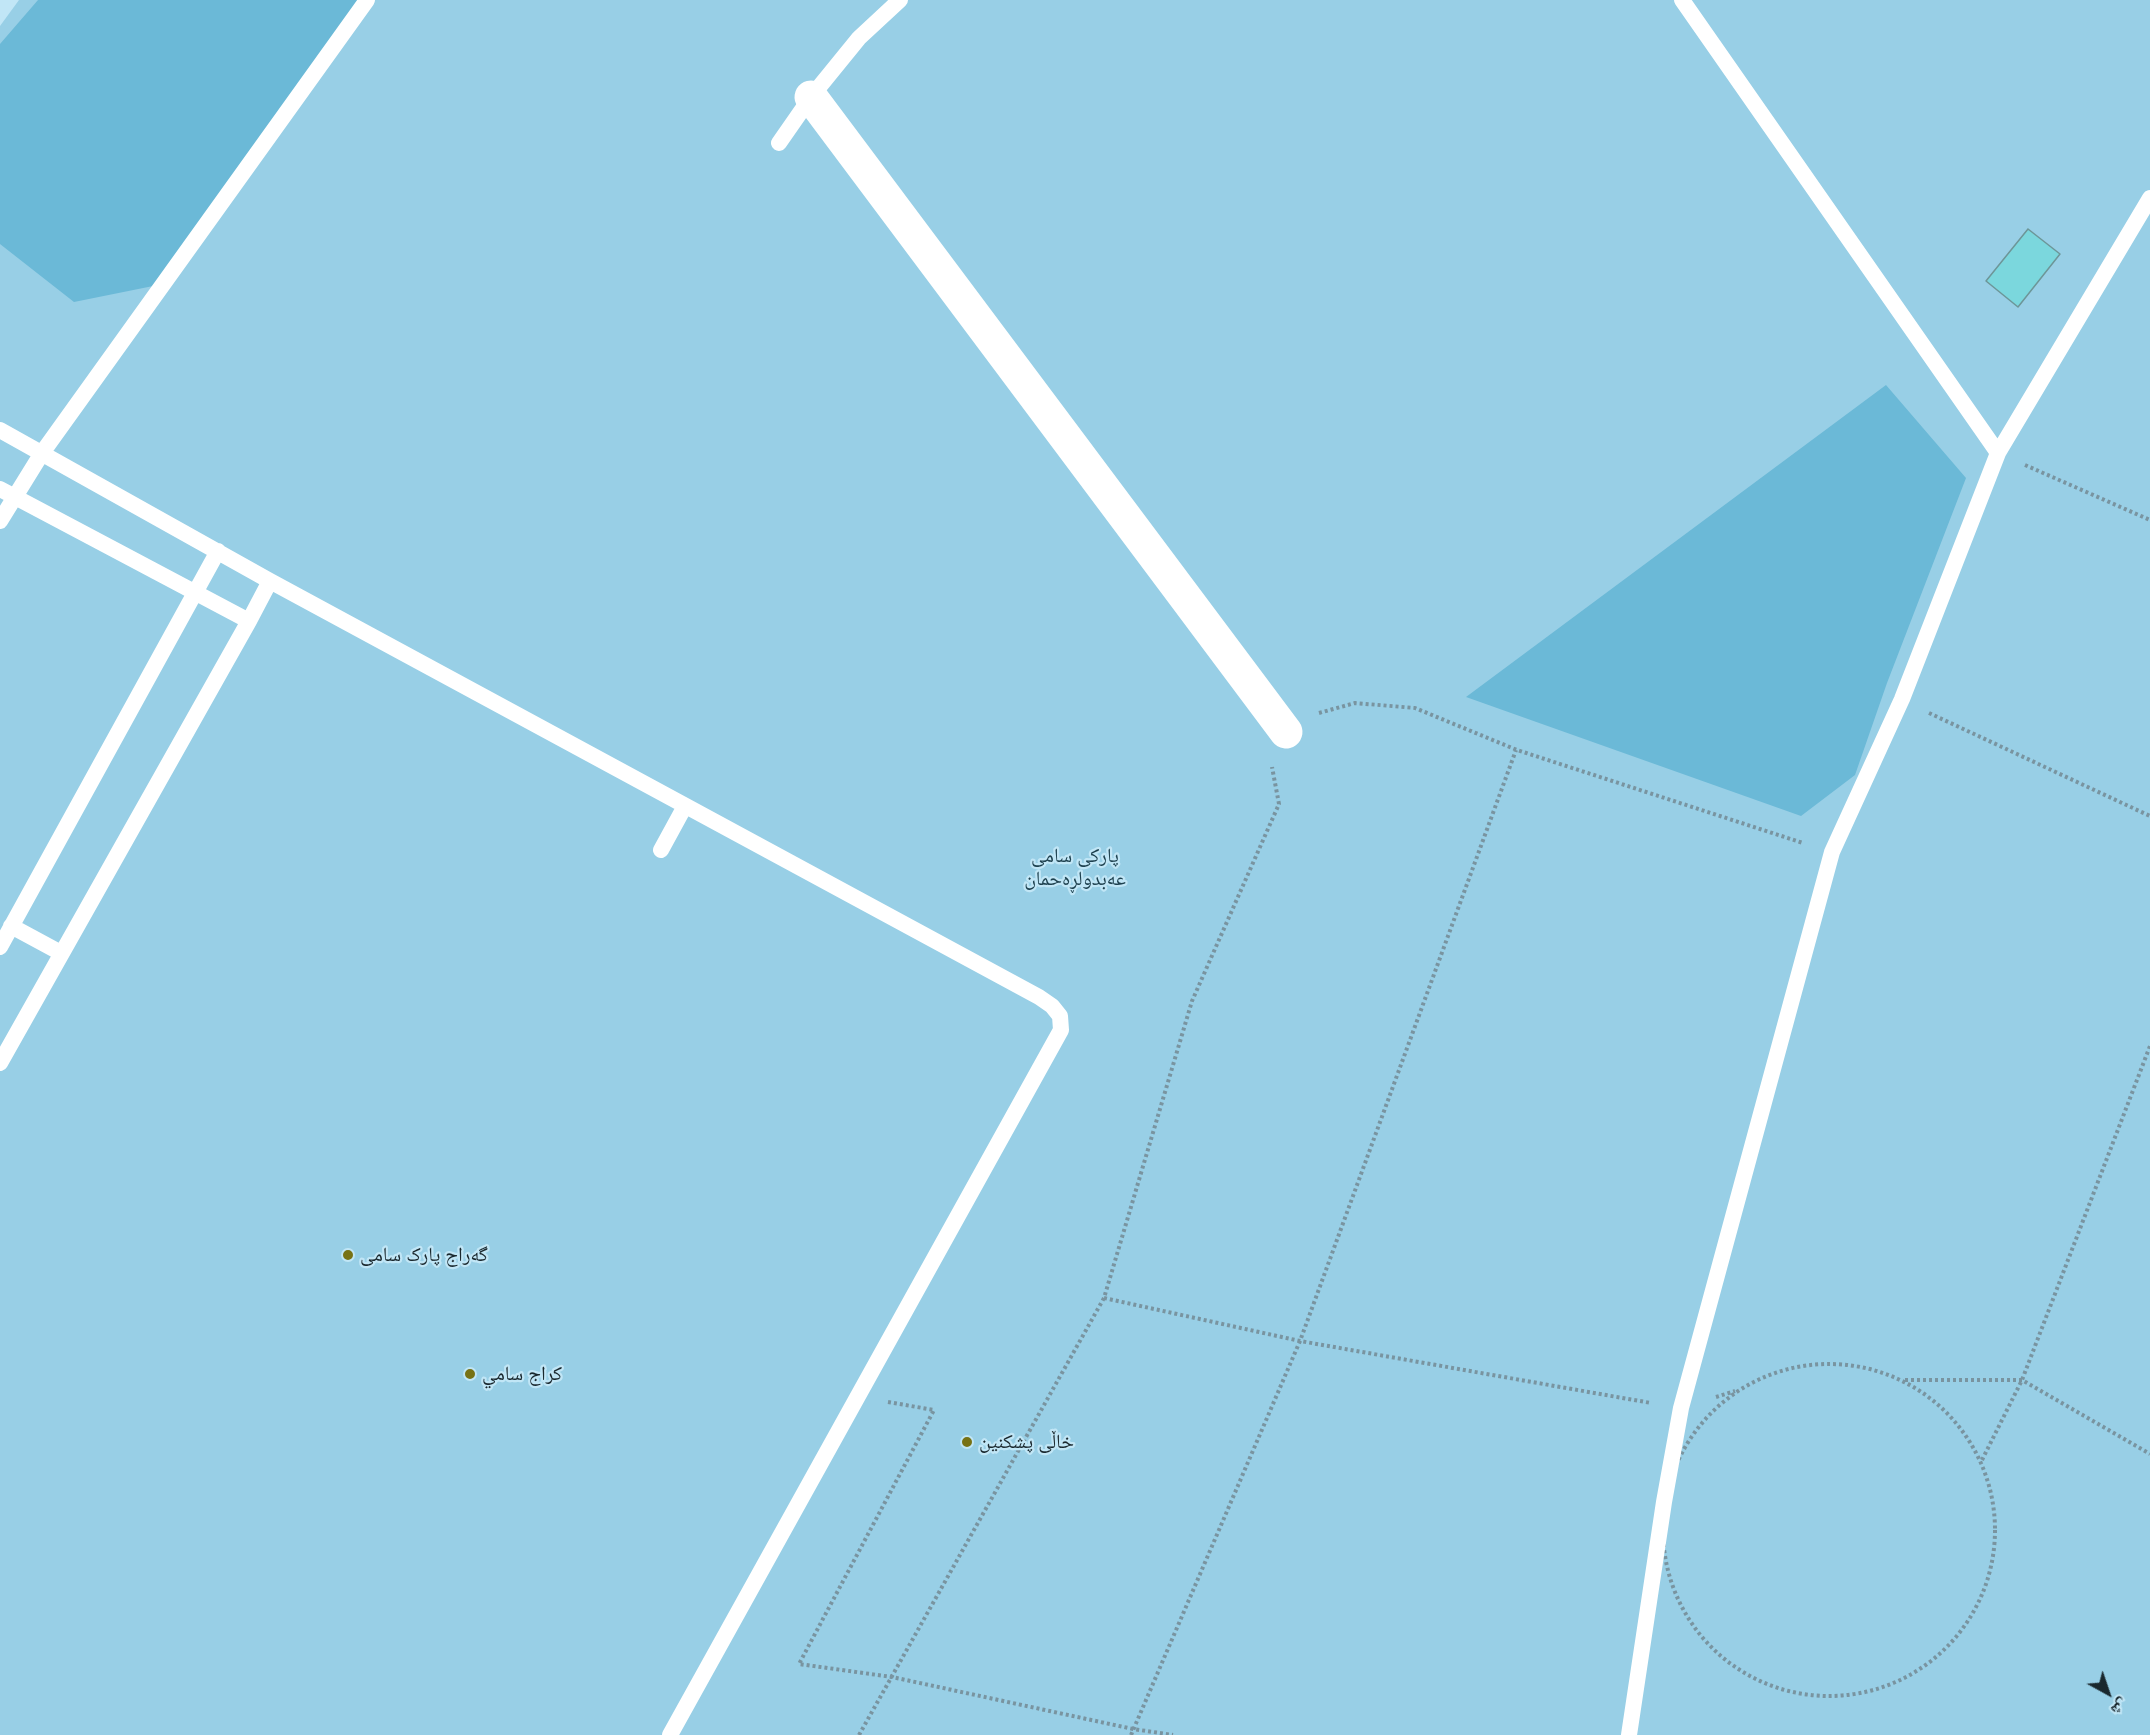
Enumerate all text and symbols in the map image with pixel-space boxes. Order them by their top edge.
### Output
park label: پارکی سامی عەبدولڕەحمان [1024,844,1126,891]
place label: گەراج پارک سامی [360,1243,488,1267]
marker: گەراج پارک سامی [341,1248,355,1262]
place label: کراج سامي [482,1362,562,1386]
marker: کراج سامي [463,1367,477,1381]
place label: خاڵی پشکنین [979,1430,1074,1454]
marker: خاڵی پشکنین [960,1435,974,1449]
north arrow [2078,1663,2138,1723]
text: ش [2107,1694,2133,1720]

